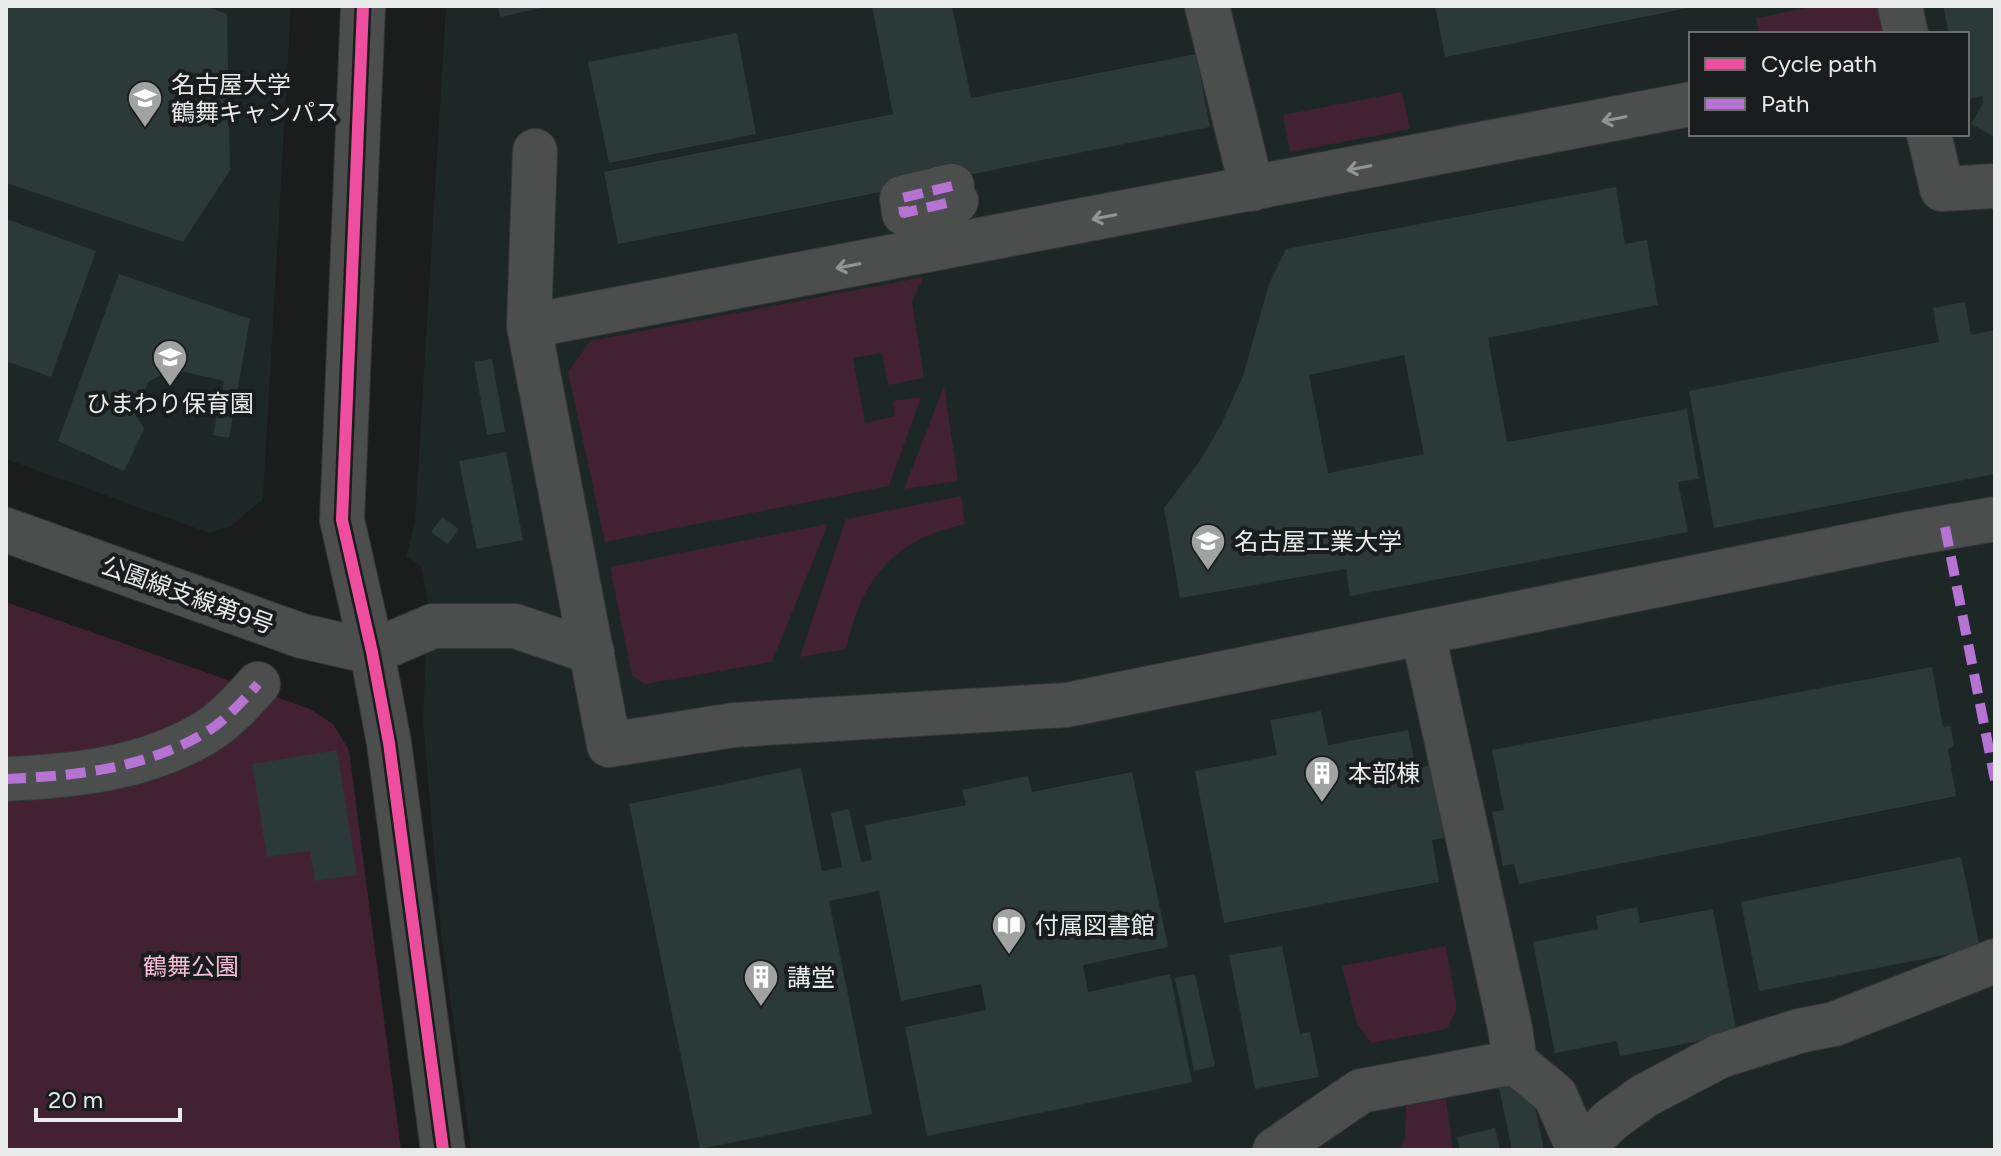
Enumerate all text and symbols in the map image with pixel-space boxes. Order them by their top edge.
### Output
legend [1689,32,1969,136]
text: Cycle path [1761,49,1877,78]
place label: 名古屋大学 鶴舞キャンパス [171,70,339,127]
school or university icon: 名古屋大学 鶴舞キャンパス [126,79,164,129]
text: Path [1761,89,1809,118]
one-way arrow [1602,112,1628,127]
one-way arrow [1347,161,1372,176]
one-way arrow [1092,211,1117,226]
one-way arrow [836,259,862,274]
school or university icon: ひまわり保育園 [151,338,189,388]
place label: ひまわり保育園 [86,389,254,418]
school or university icon: 名古屋工業大学 [1189,522,1227,572]
place label: 名古屋工業大学 [1234,527,1402,556]
street label: 公園線支線第9号 [98,550,278,640]
building icon: 本部棟 [1303,754,1341,804]
place label: 本部棟 [1348,759,1420,788]
library icon: 付属図書館 [990,906,1028,956]
place label: 付属図書館 [1035,911,1155,940]
park label: 鶴舞公園 [143,952,239,981]
building icon: 講堂 [742,958,780,1008]
place label: 講堂 [787,963,835,992]
scale bar [36,1072,180,1122]
text: 20 m [48,1085,103,1114]

